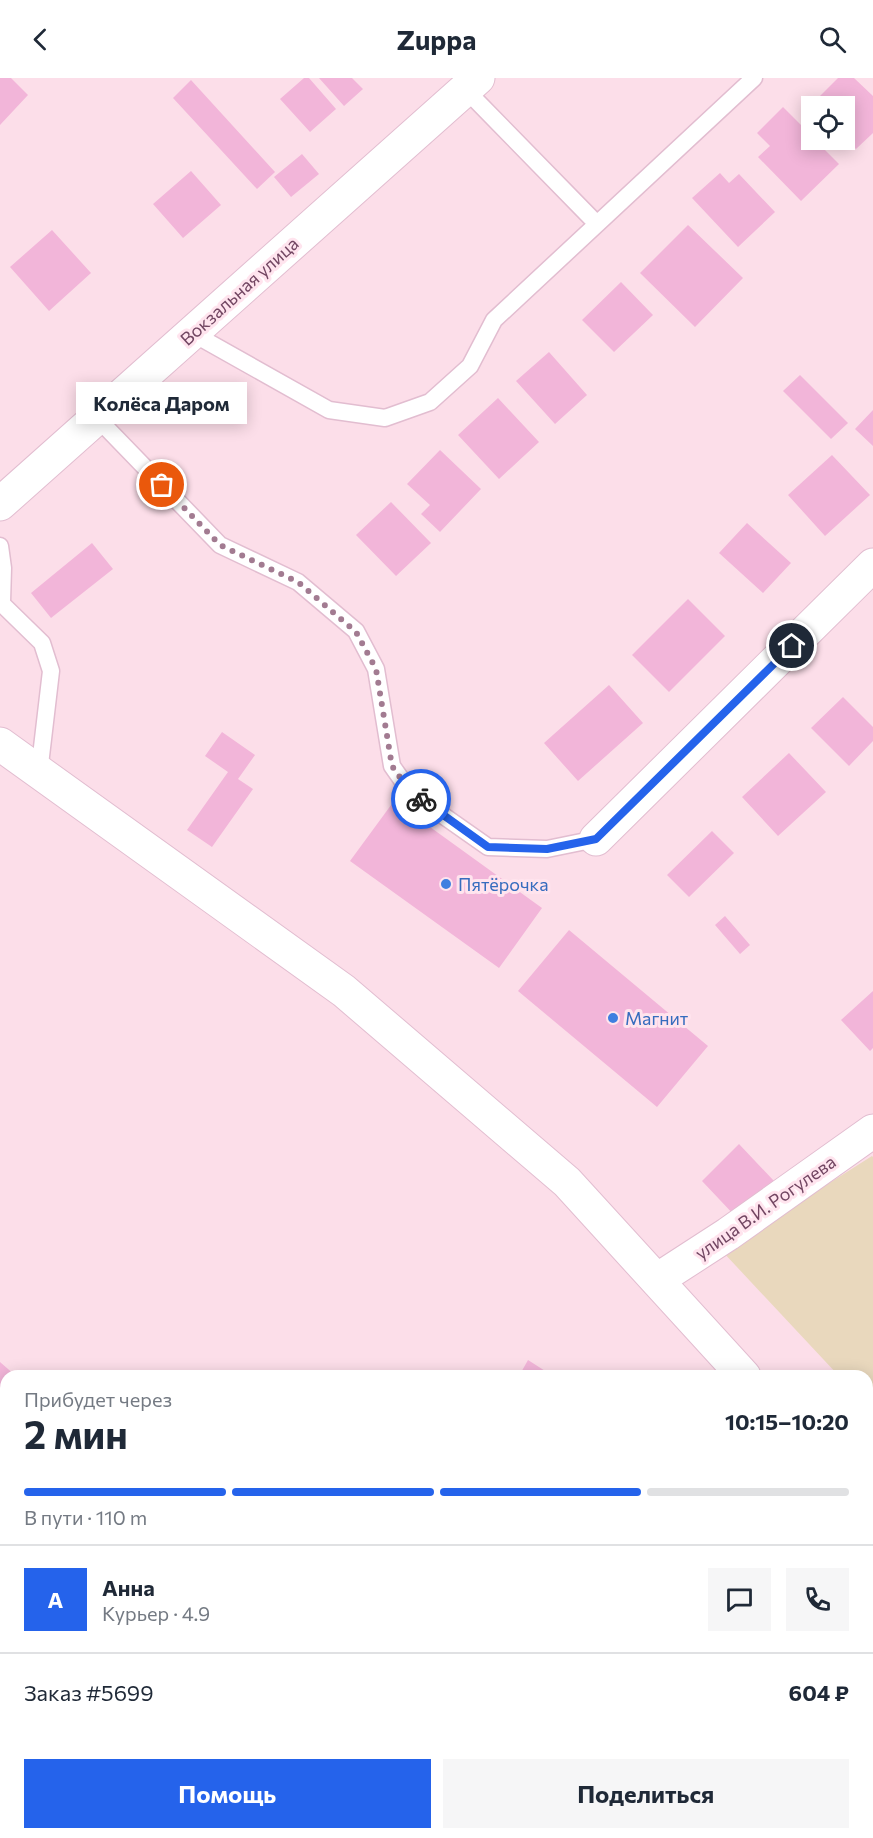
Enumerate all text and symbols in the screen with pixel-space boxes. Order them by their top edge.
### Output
icon: back [24,23,57,56]
text: Zuppa [396,23,477,56]
icon: search [816,23,849,56]
map controls [801,96,855,150]
button: locate [801,96,855,150]
street label: Вокзальная улица [175,232,303,350]
callout: Колёса Даром [76,383,248,425]
text: Колёса Даром [93,391,230,415]
pin [136,459,187,510]
icon: bag [145,468,178,501]
pin [766,620,817,671]
icon: home [775,629,808,662]
courier [391,769,451,829]
icon: bike [405,783,438,816]
place label: Пятёрочка [458,873,549,895]
marker: Пятёрочка [439,877,453,891]
place label: Магнит [625,1007,689,1029]
marker: Магнит [606,1011,620,1025]
street label: улица В.И. Рогулева [690,1150,840,1264]
text: Прибудет через [24,1387,172,1411]
text: 10:15–10:20 [725,1408,849,1435]
text: 2 мин [24,1409,128,1457]
text: В пути · 110 m [24,1505,147,1529]
button: chat [708,1568,771,1631]
button: phone [786,1568,849,1631]
text: Анна [102,1574,155,1601]
text: А [48,1586,63,1613]
text: Курьер · 4.9 [102,1601,210,1625]
text: Заказ #5699 [24,1679,154,1706]
text: 604 ₽ [789,1679,849,1706]
button: Помощь [24,1759,431,1828]
button: Поделиться [443,1759,849,1828]

